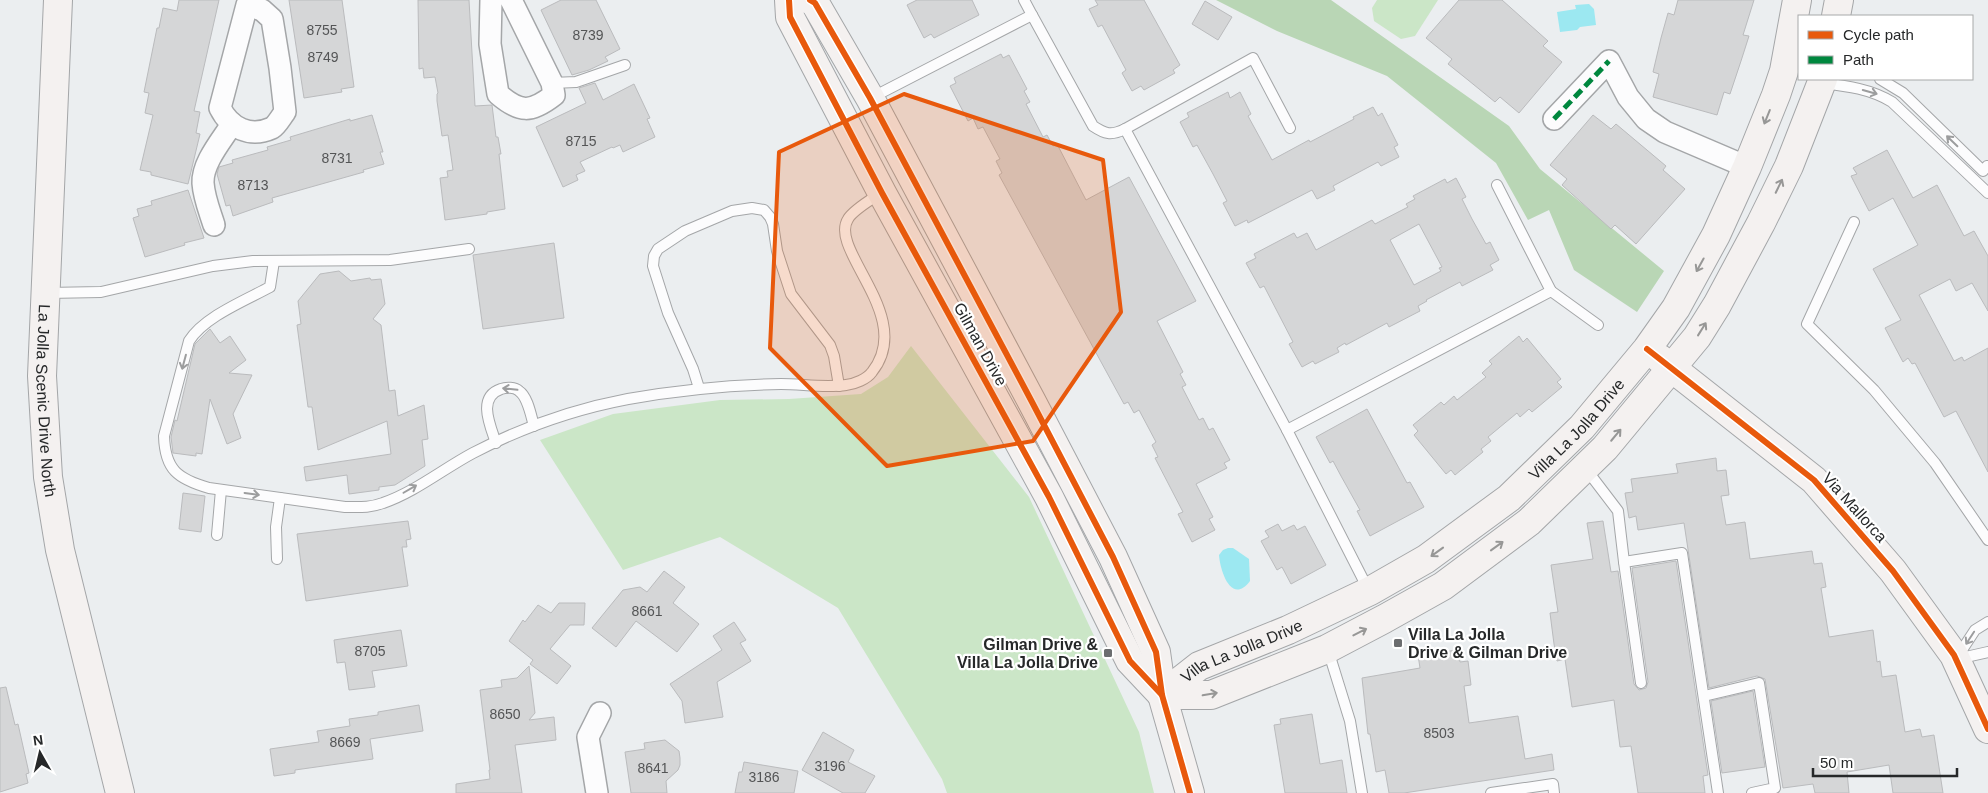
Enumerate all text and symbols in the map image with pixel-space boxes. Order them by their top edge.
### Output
legend [1798,15,1973,80]
house number: 8755 [306,22,338,38]
text: Cycle path [1843,26,1914,43]
house number: 8739 [572,27,604,43]
house number: 8749 [307,49,339,65]
text: Path [1843,51,1874,68]
one-way arrow [1861,87,1877,97]
one-way arrow [1762,109,1771,124]
house number: 8715 [565,133,597,149]
one-way arrow [1946,135,1959,147]
house number: 8731 [321,150,353,166]
house number: 8713 [237,177,269,193]
one-way arrow [1774,179,1784,194]
one-way arrow [1695,257,1704,272]
street label: Gilman Drive [951,300,1010,389]
street label: La Jolla Scenic Drive North [33,304,59,498]
one-way arrow [1696,322,1707,336]
one-way arrow [178,354,188,370]
street label: Villa La Jolla Drive [1526,375,1628,483]
one-way arrow [502,384,518,394]
one-way arrow [1610,429,1621,442]
street label: Via Mallorca [1819,469,1890,546]
one-way arrow [403,484,417,494]
one-way arrow [244,489,260,499]
one-way arrow [1490,541,1504,551]
one-way arrow [1431,546,1444,557]
house number: 8661 [631,603,663,619]
street label: Villa La Jolla Drive [1178,616,1305,686]
place label: Villa La Jolla Drive & Gilman Drive [1408,626,1567,661]
one-way arrow [1352,627,1367,636]
one-way arrow [1964,631,1975,645]
place label: Gilman Drive & Villa La Jolla Drive [957,636,1098,671]
marker: Villa La Jolla Drive & Gilman Drive [1392,637,1404,649]
house number: 8705 [354,643,386,659]
marker: Gilman Drive & Villa La Jolla Drive [1102,647,1114,659]
one-way arrow [1202,688,1218,698]
house number: 8650 [489,706,521,722]
house number: 8503 [1423,725,1455,741]
north arrow [15,728,65,778]
text: N [32,731,44,749]
house number: 8669 [329,734,361,750]
scale bar [1813,746,1957,778]
text: 50 m [1820,754,1853,771]
house number: 3196 [814,758,846,774]
house number: 8641 [637,760,669,776]
house number: 3186 [748,769,780,785]

